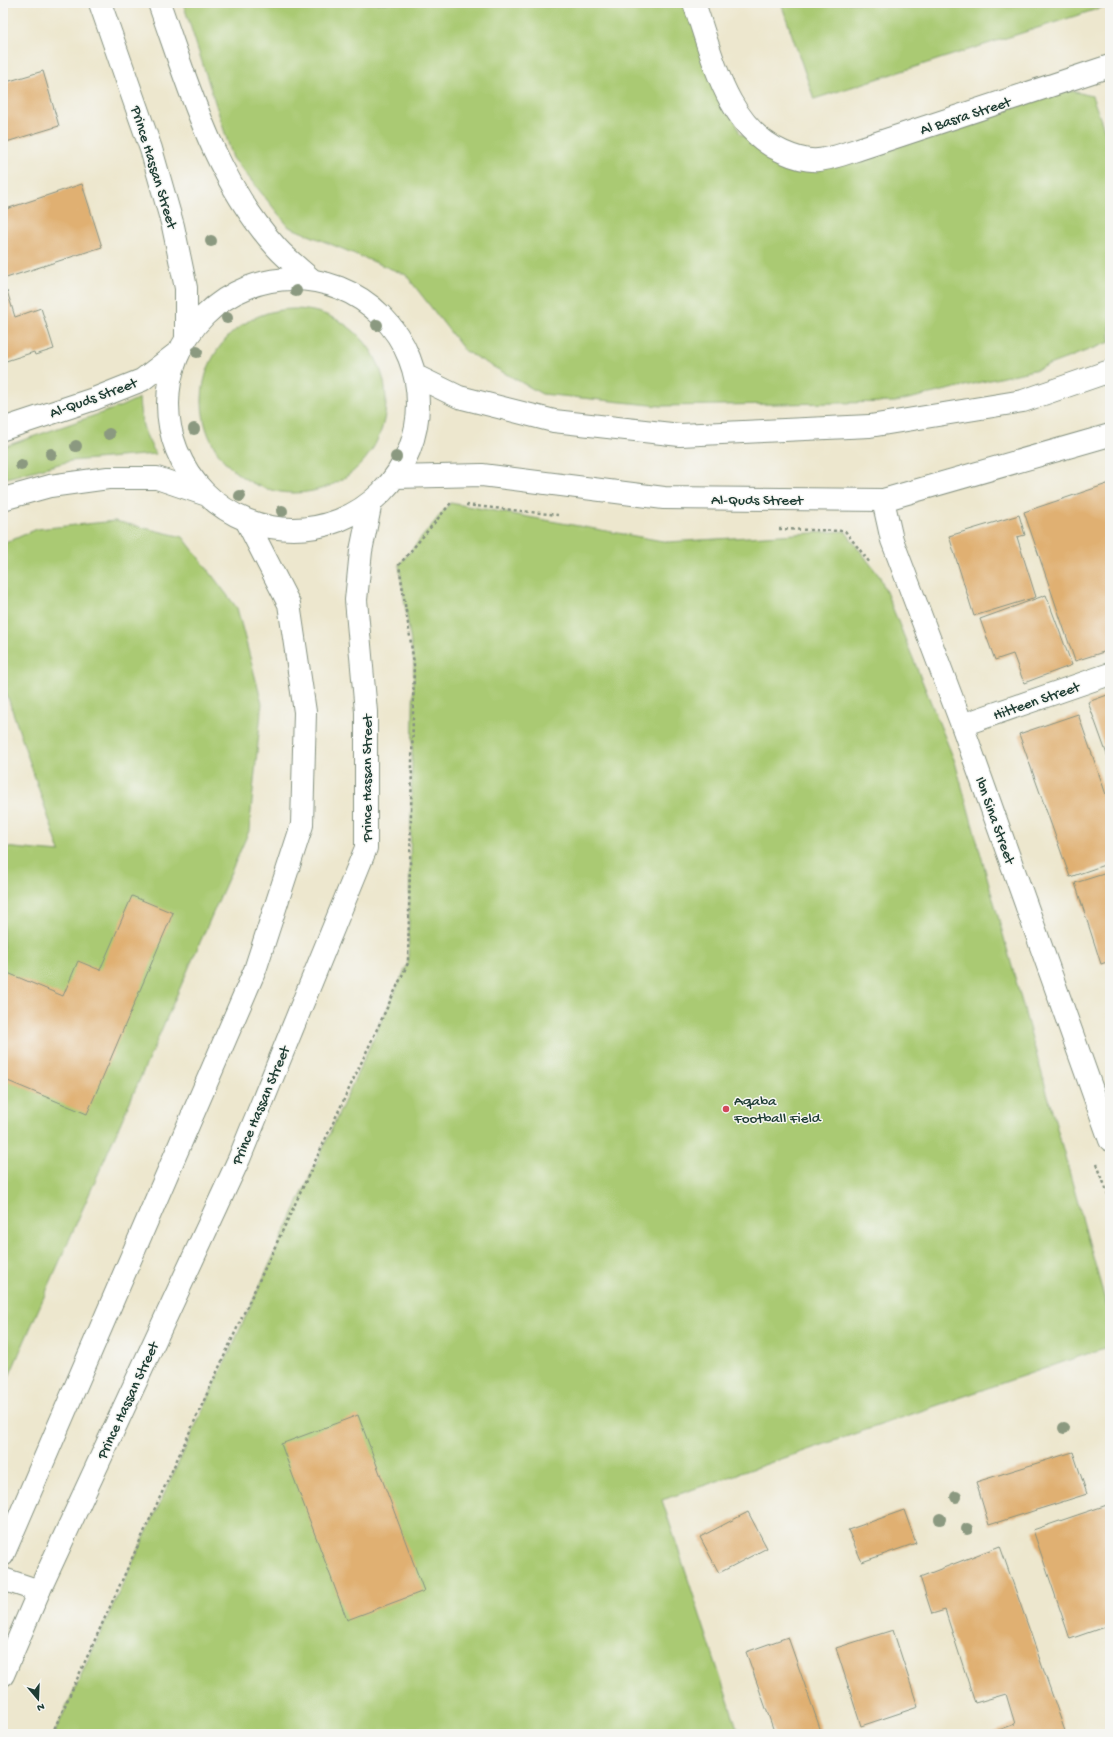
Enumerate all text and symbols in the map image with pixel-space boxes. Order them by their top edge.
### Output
street label: Al Basra Street [918,93,1015,140]
street label: Prince Hassan Street [126,103,181,233]
street label: Al-Quds Street [47,374,142,423]
street label: Al-Quds Street [711,492,805,510]
street label: Hitteen Street [991,678,1084,725]
street label: Prince Hassan Street [359,712,377,843]
street label: Ibn Sina Street [970,775,1019,868]
street label: Prince Hassan Street [228,1042,296,1169]
place label: Aqaba Football Field [733,1093,822,1128]
marker: Aqaba Football Field [721,1104,731,1114]
street label: Prince Hassan Street [93,1338,165,1463]
north arrow [18,1679,58,1719]
text: N [35,1700,46,1713]

